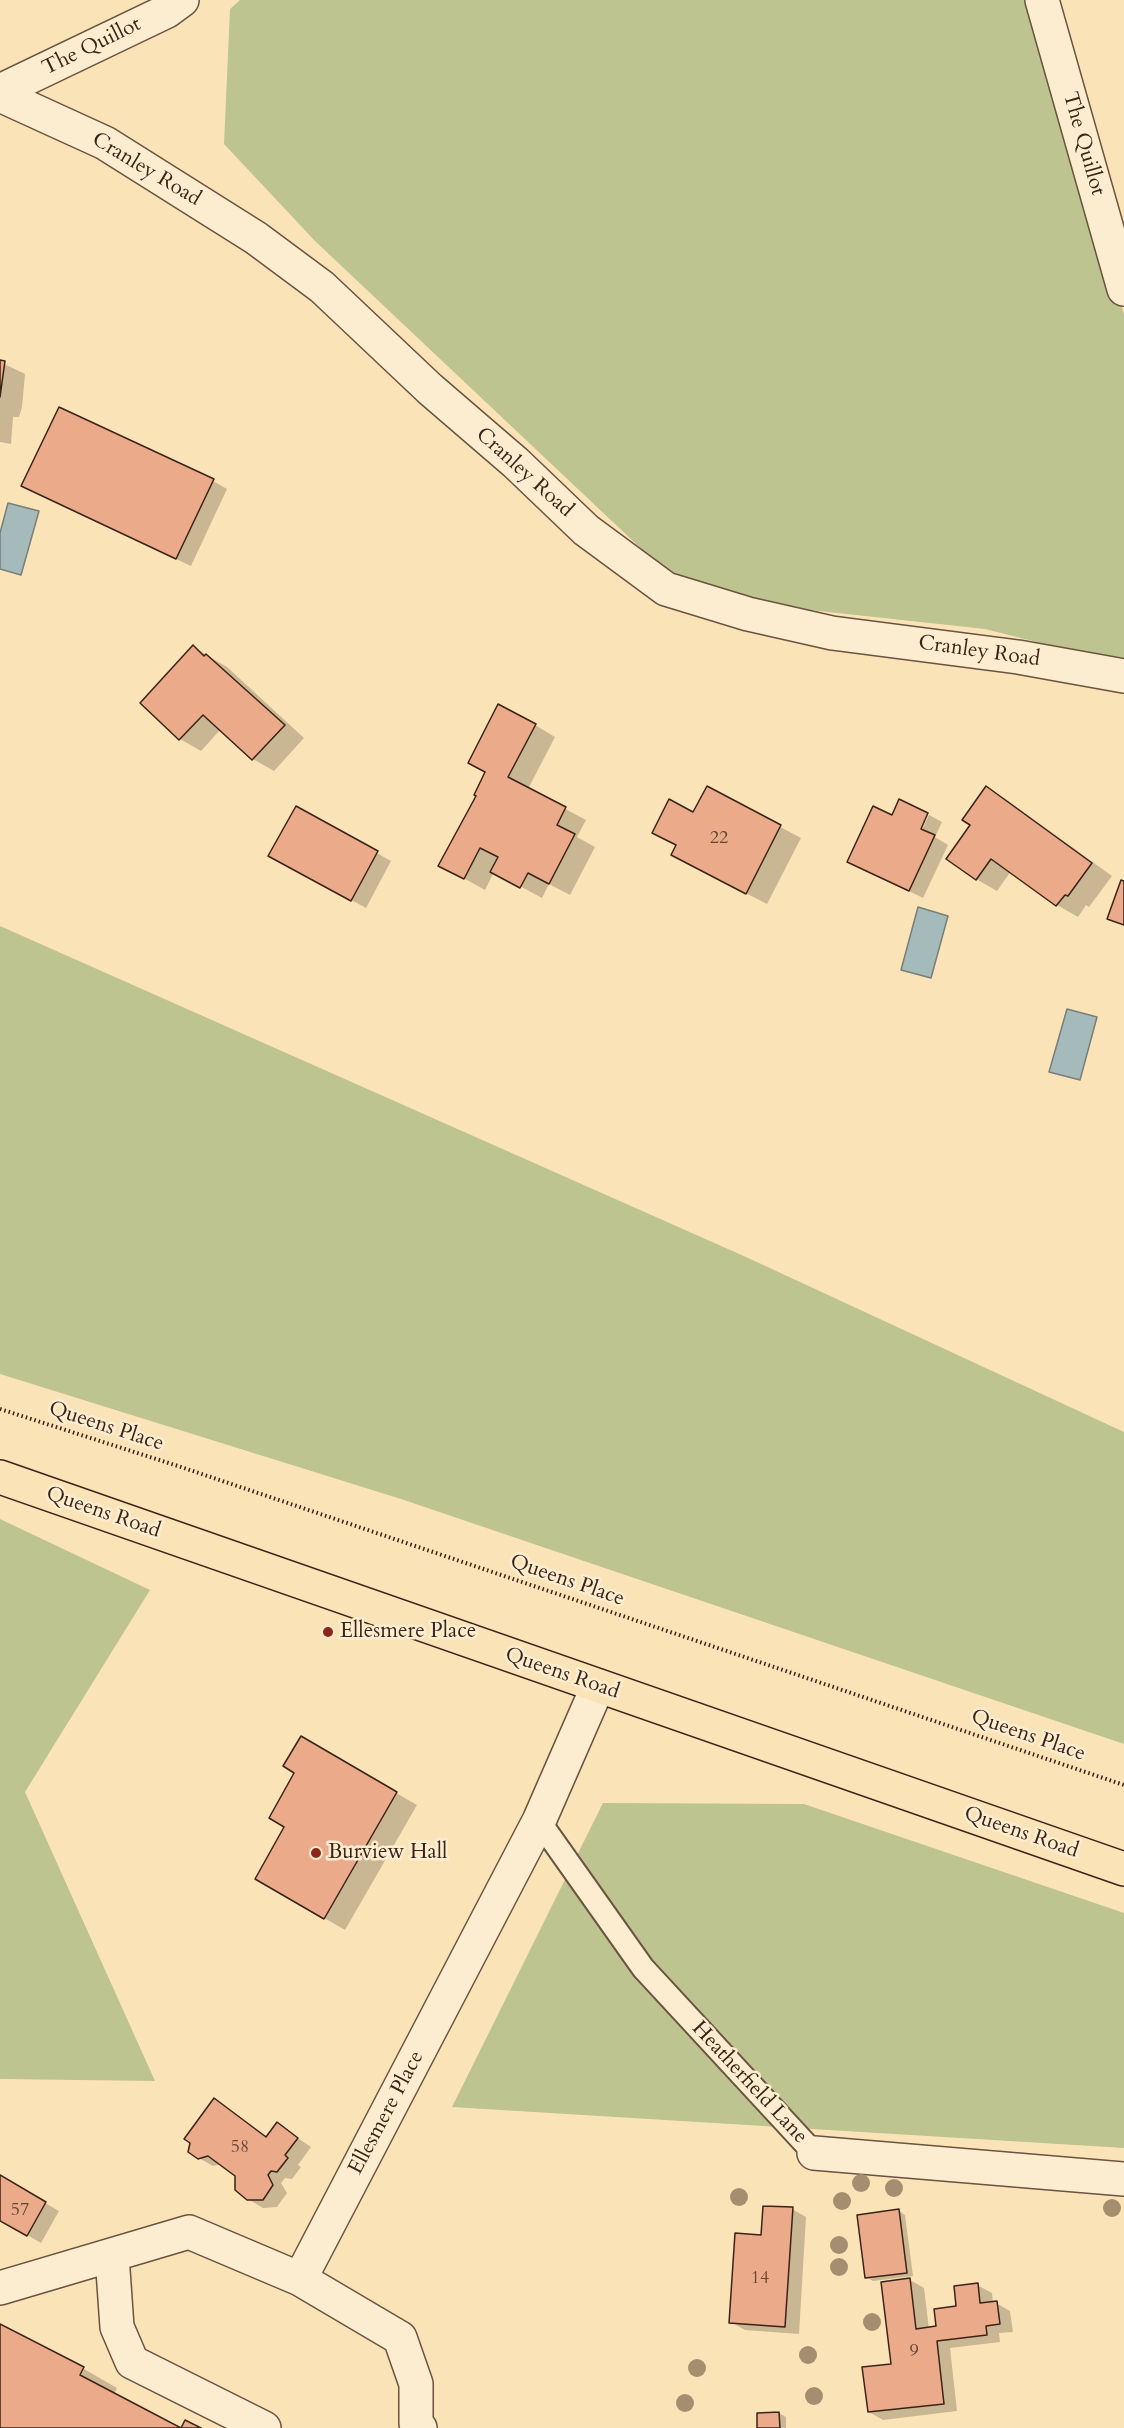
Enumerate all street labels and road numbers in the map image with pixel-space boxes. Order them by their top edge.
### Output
street label: The Quillot [39,12,145,82]
street label: The Quillot [1056,89,1110,199]
street label: Cranley Road [87,128,205,212]
street label: Cranley Road [470,423,578,523]
street label: Cranley Road [917,631,1041,673]
street label: Queens Place [45,1397,167,1457]
street label: Queens Road [42,1482,164,1544]
street label: Queens Place [507,1550,627,1612]
street label: Queens Road [501,1643,623,1705]
street label: Queens Place [968,1705,1088,1767]
street label: Queens Road [960,1802,1082,1864]
street label: Heatherfield Lane [686,2017,812,2149]
street label: Ellesmere Place [344,2047,430,2179]

